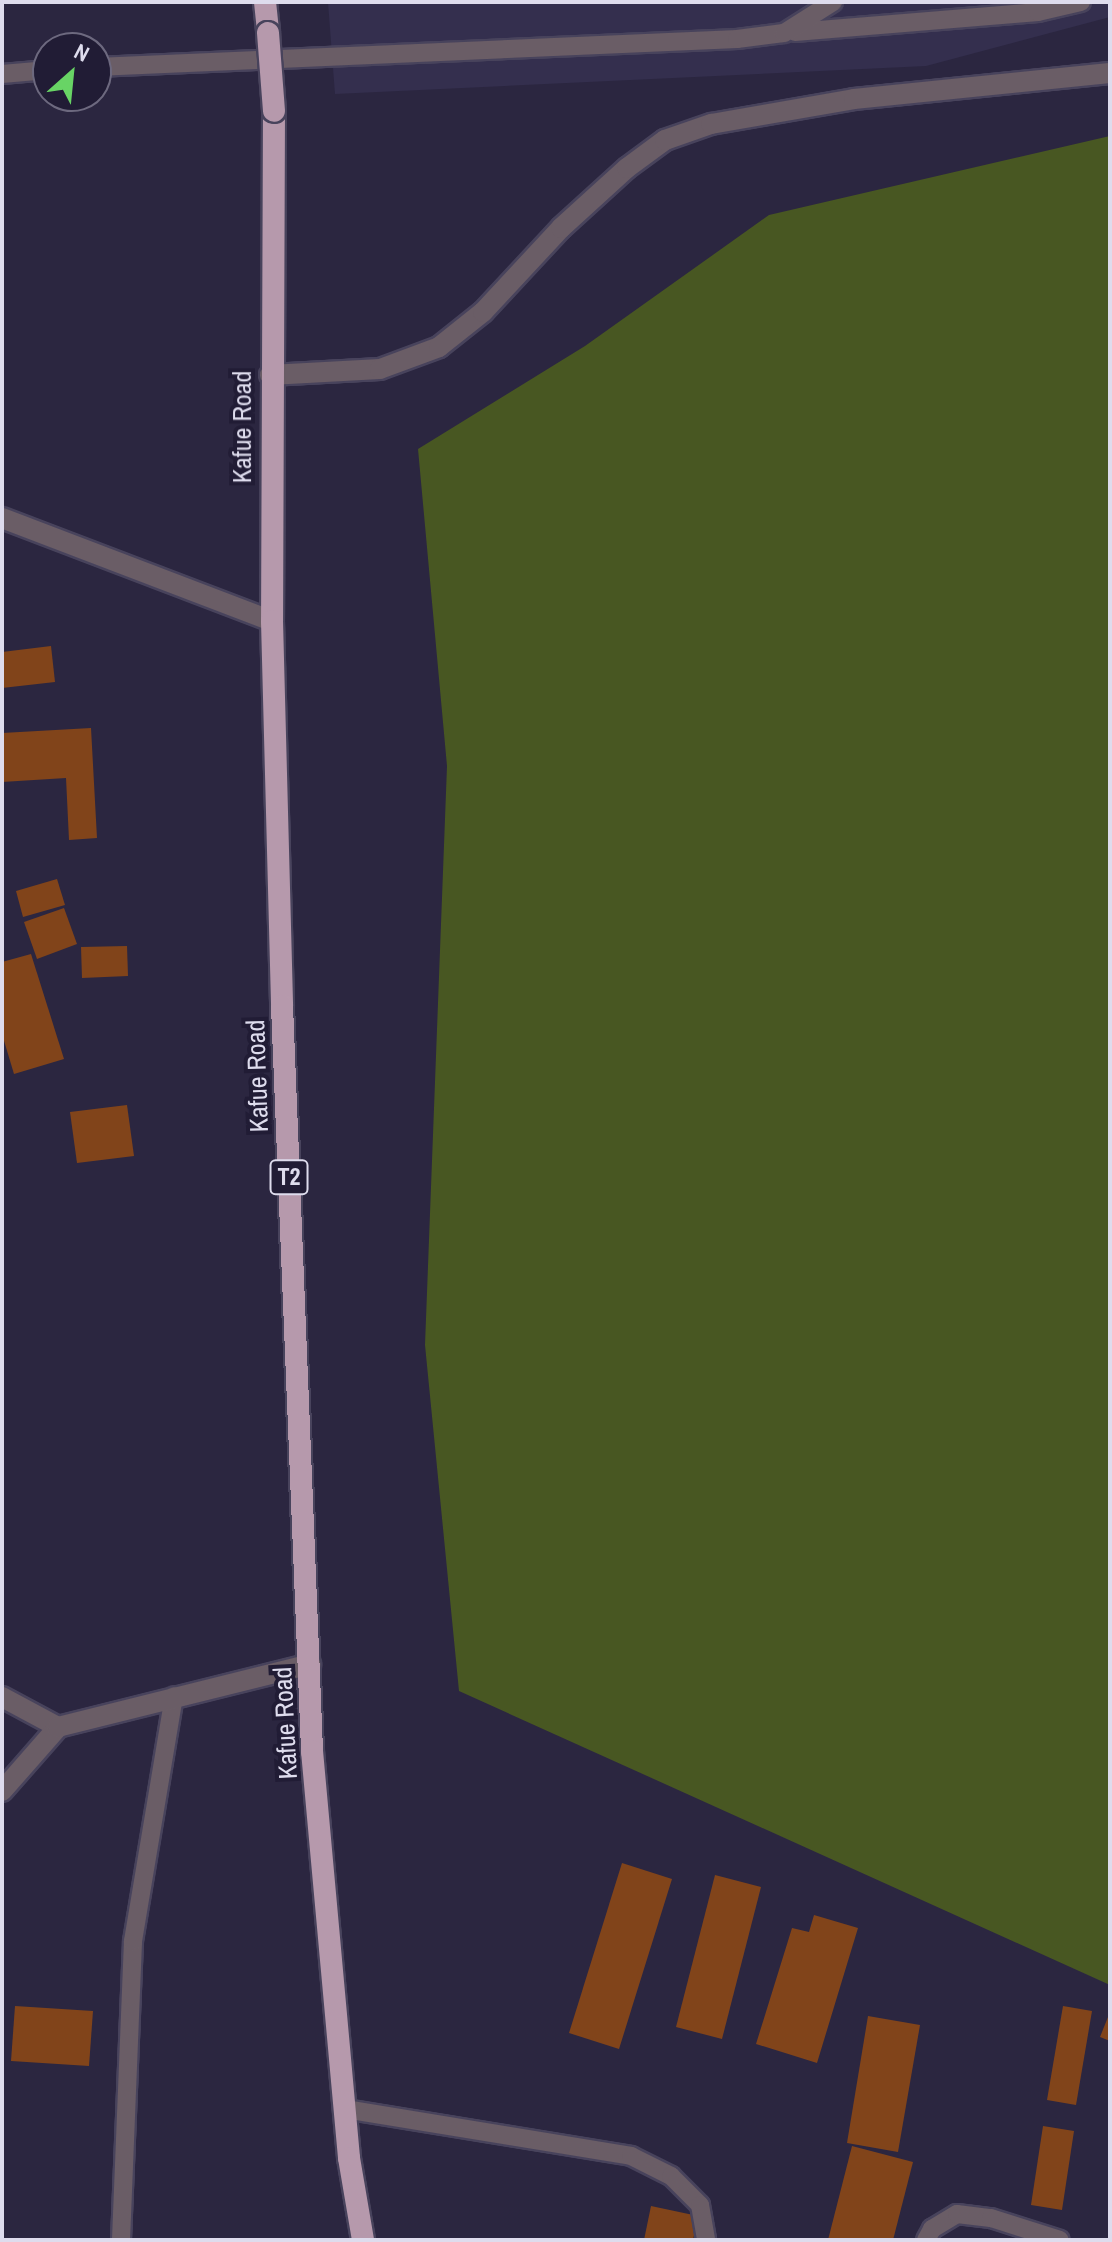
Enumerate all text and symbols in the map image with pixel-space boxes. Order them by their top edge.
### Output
north arrow [32,32,112,112]
text: N [69,36,95,69]
street label: Kafue Road [226,371,258,483]
street label: Kafue Road [239,1019,275,1133]
road number: T2 [269,1157,309,1197]
street label: Kafue Road [266,1666,304,1780]

